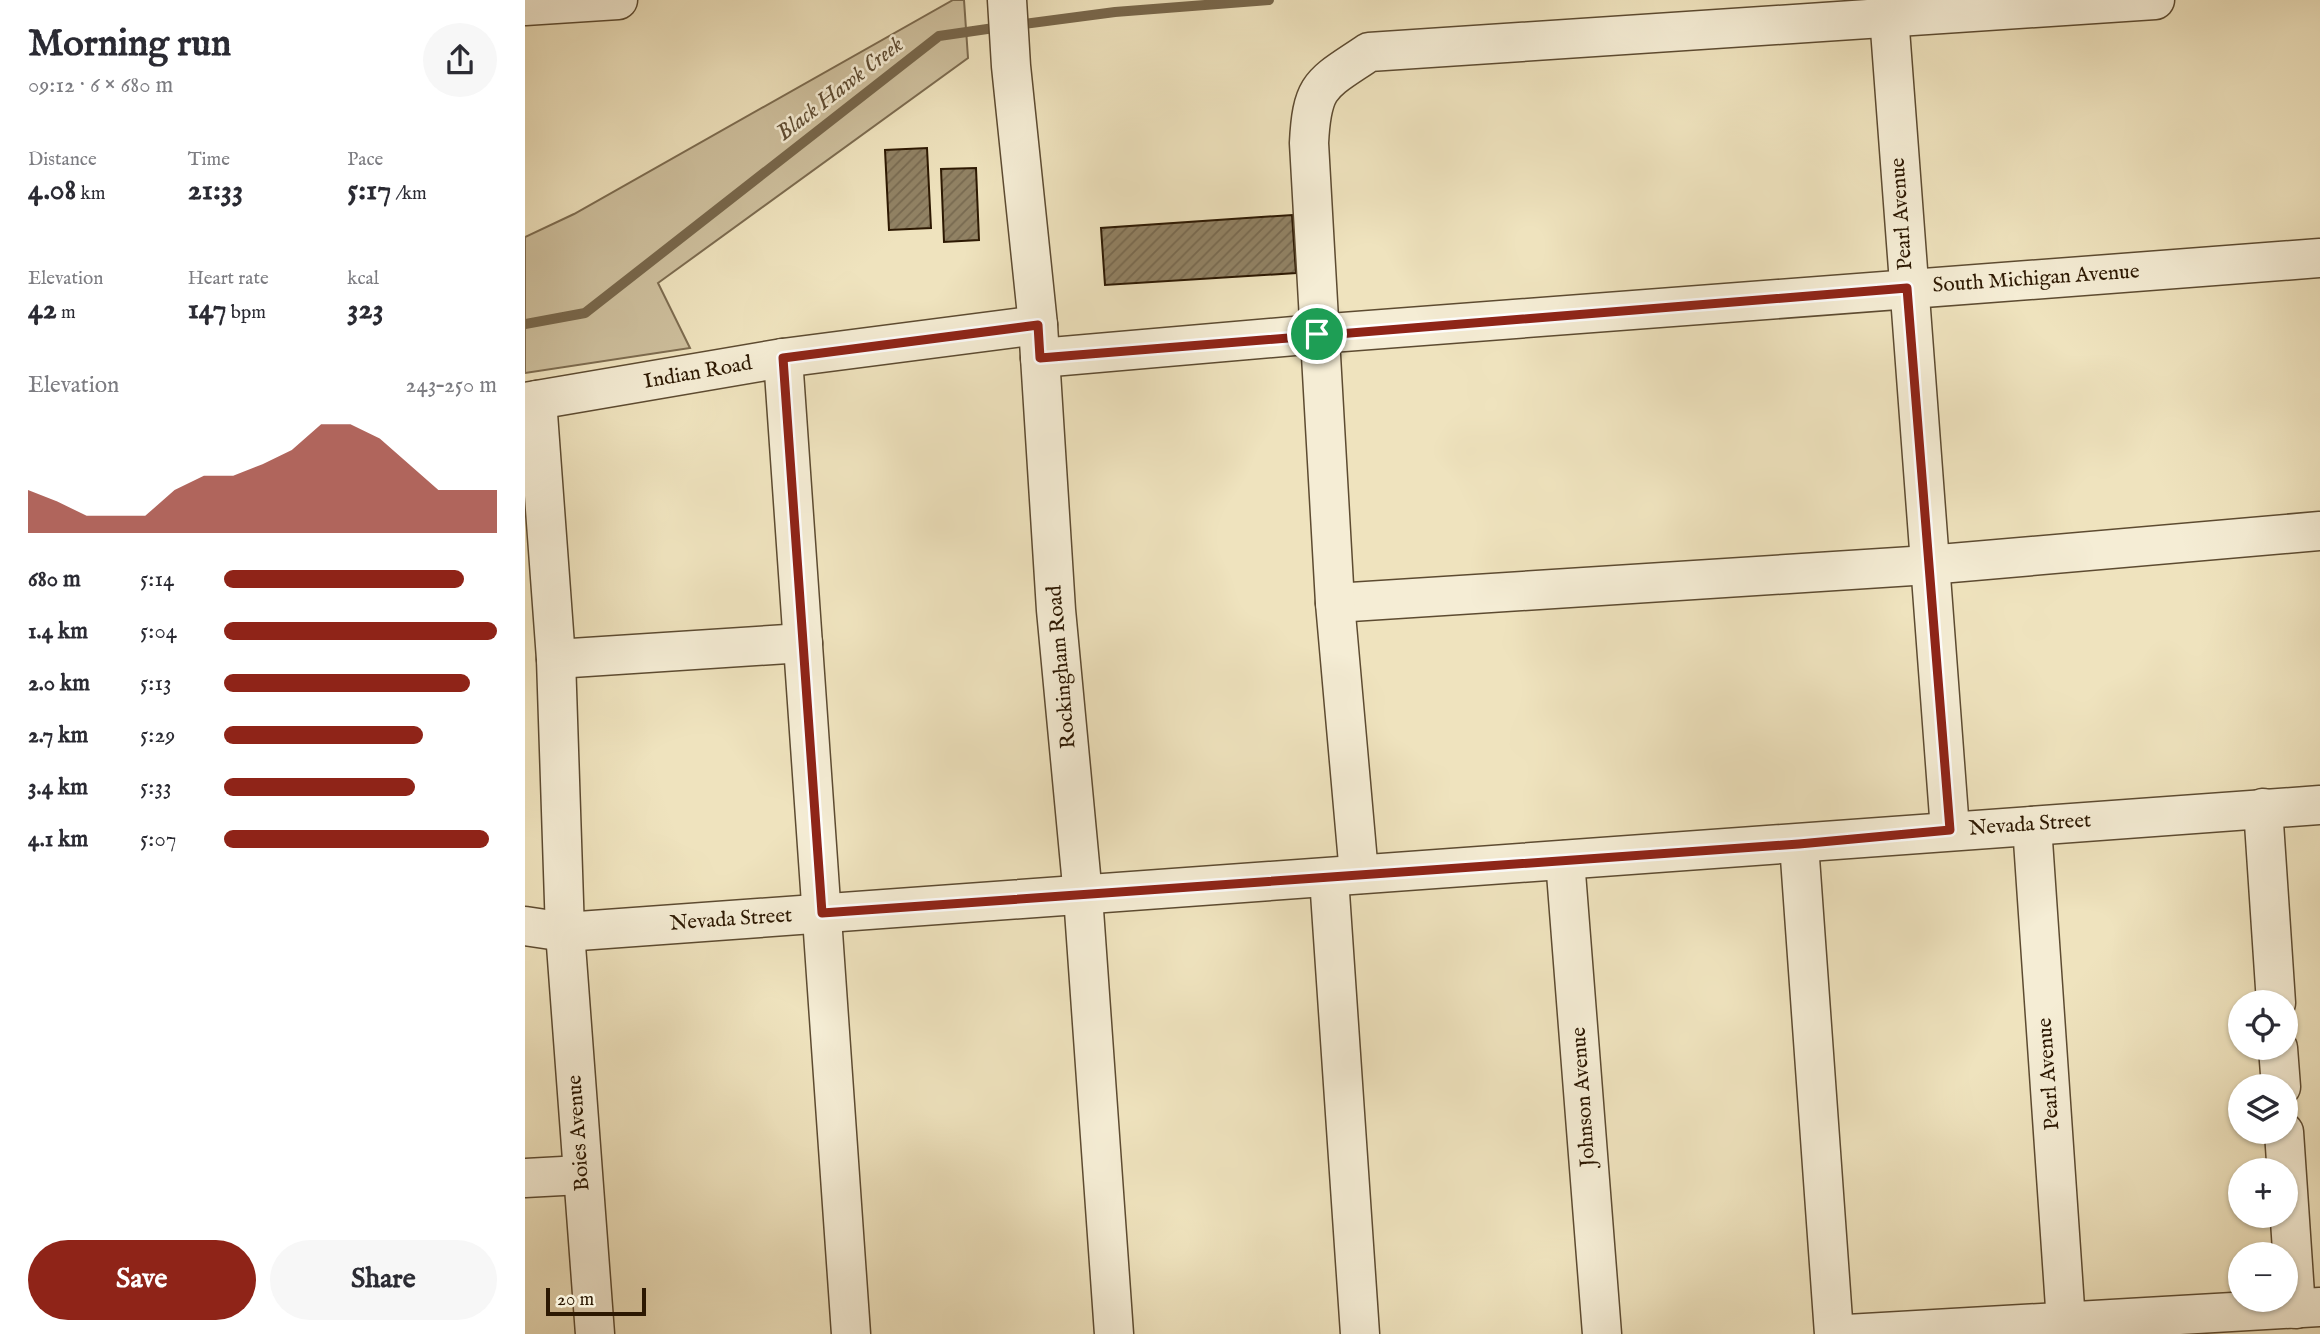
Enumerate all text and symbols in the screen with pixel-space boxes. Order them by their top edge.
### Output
text: Morning run [28,21,231,69]
button: share [423,23,497,97]
water label: Black Hawk Creek [771,30,909,148]
text: 09:12 · 6 × 680 m [28,71,173,100]
text: Distance [28,148,97,172]
text: Time [188,148,230,172]
text: Pace [347,148,383,172]
street label: Pearl Avenue [1885,156,1919,271]
text: 4.08 [28,172,76,210]
text: 21:33 [188,172,243,210]
text: 5:17 [347,172,391,210]
text: km [76,182,105,206]
text: /km [391,182,427,206]
street label: South Michigan Avenue [1932,258,2141,300]
text: Elevation [28,267,103,291]
text: Heart rate [188,267,269,291]
text: kcal [347,267,379,291]
text: 42 [28,291,57,329]
text: 147 [188,291,227,329]
text: 323 [347,291,384,329]
text: m [57,301,76,325]
text: bpm [227,301,266,325]
pin [1287,304,1347,364]
icon: arrive [1298,315,1336,353]
street label: Indian Road [642,350,755,396]
text: Elevation [28,371,119,400]
text: 243–250 m [406,371,497,400]
text: 680 m [28,565,81,594]
text: 5:14 [140,565,174,594]
street label: Rockingham Road [1041,583,1083,750]
text: 1.4 km [28,617,88,646]
text: 5:04 [140,617,177,646]
text: 2.0 km [28,669,90,698]
text: 5:13 [140,669,172,698]
text: 2.7 km [28,721,88,750]
text: 5:29 [140,721,175,750]
text: 3.4 km [28,773,88,802]
text: 5:33 [140,773,172,802]
street label: Nevada Street [1968,807,2092,843]
text: 4.1 km [28,825,88,854]
text: 5:07 [140,825,176,854]
street label: Nevada Street [669,902,793,938]
map controls [2228,990,2298,1312]
button: locate [2228,990,2298,1060]
street label: Pearl Avenue [2032,1016,2066,1131]
street label: Johnson Avenue [1566,1026,1602,1170]
street label: Boies Avenue [561,1074,597,1192]
button: layers [2228,1074,2298,1144]
button: + [2228,1158,2298,1228]
button: Save [28,1240,256,1320]
button: Share [270,1240,497,1320]
button: − [2228,1242,2298,1312]
scale bar [546,1285,646,1317]
text: 20 m [557,1288,594,1312]

